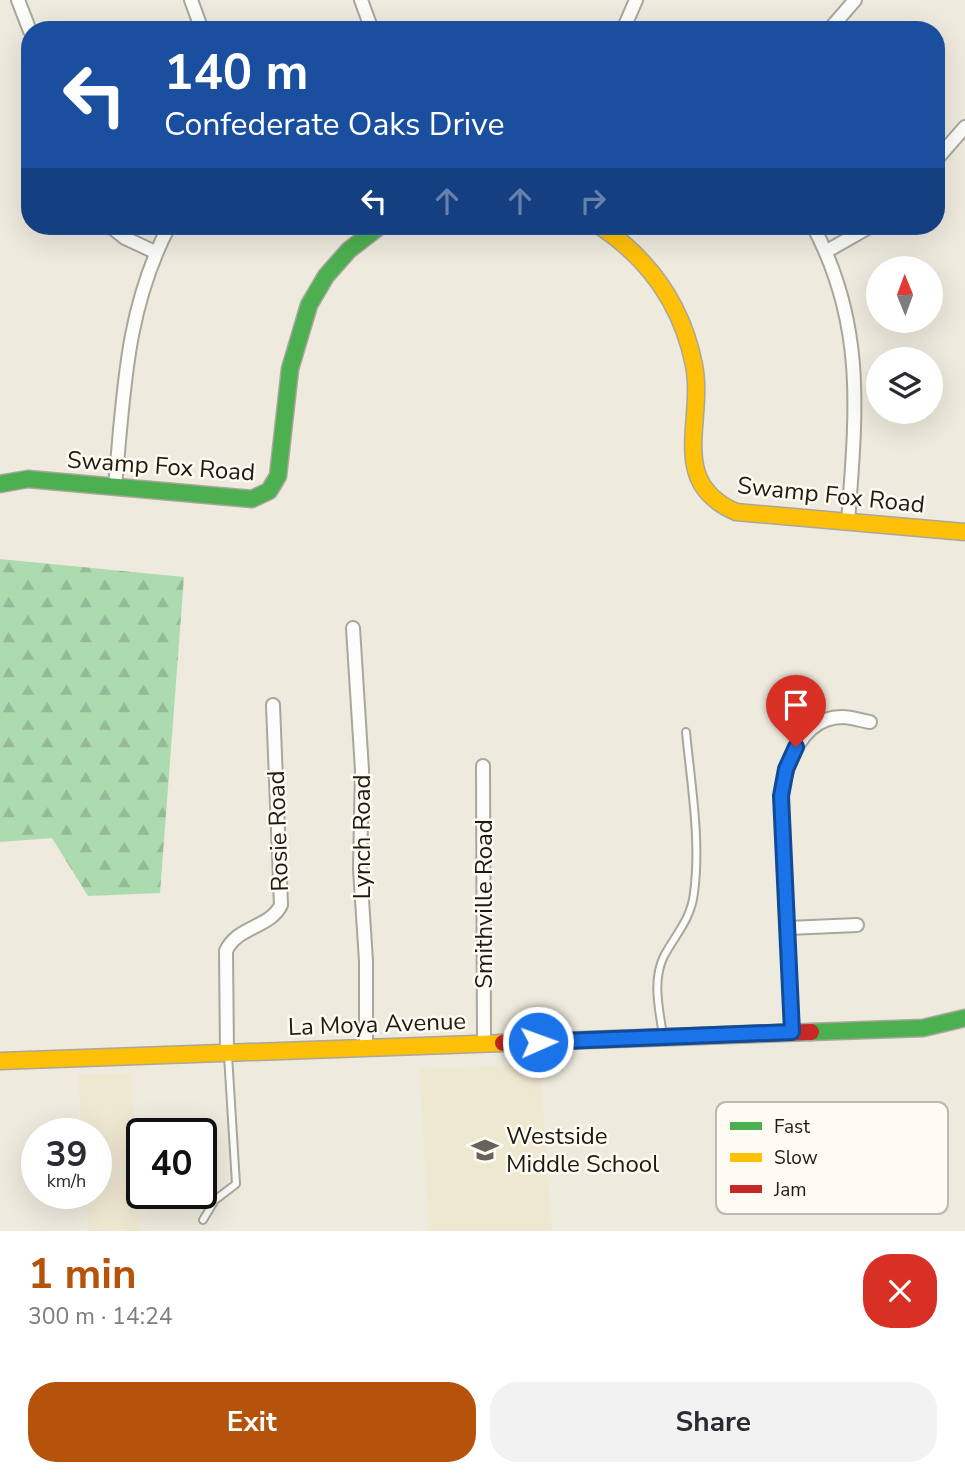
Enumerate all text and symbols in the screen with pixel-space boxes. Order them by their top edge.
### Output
text: 140 m [164,39,308,106]
icon: left [49,49,140,140]
text: Confederate Oaks Drive [164,103,505,146]
icon: left [355,182,393,220]
icon: ahead [428,182,466,220]
icon: ahead [501,182,539,220]
icon: right [574,182,612,220]
north arrow [866,256,943,332]
map controls [866,256,943,424]
button: layers [866,347,943,424]
street label: Swamp Fox Road [66,443,256,489]
street label: Swamp Fox Road [736,469,926,521]
pin [766,675,826,747]
icon: arrive [777,686,815,724]
street label: Rosie Road [260,770,296,892]
street label: Lynch Road [346,775,378,899]
street label: Smithville Road [468,819,500,989]
street label: La Moya Avenue [287,1005,467,1043]
position arrow [501,1005,575,1079]
legend [716,1102,948,1214]
text: Fast [774,1114,810,1140]
speed limit sign: 40 [126,1118,217,1209]
place label: Westside Middle School [506,1120,659,1180]
text: 39 [45,1131,88,1178]
school or university icon: Westside Middle School [470,1135,500,1165]
text: Slow [774,1145,818,1171]
text: km/h [47,1169,86,1193]
text: Jam [773,1177,807,1203]
text: 1 min [28,1246,137,1303]
button: close [863,1254,937,1328]
text: 300 m · 14:24 [28,1301,173,1332]
button: Exit [28,1382,476,1462]
button: Share [490,1382,937,1462]

